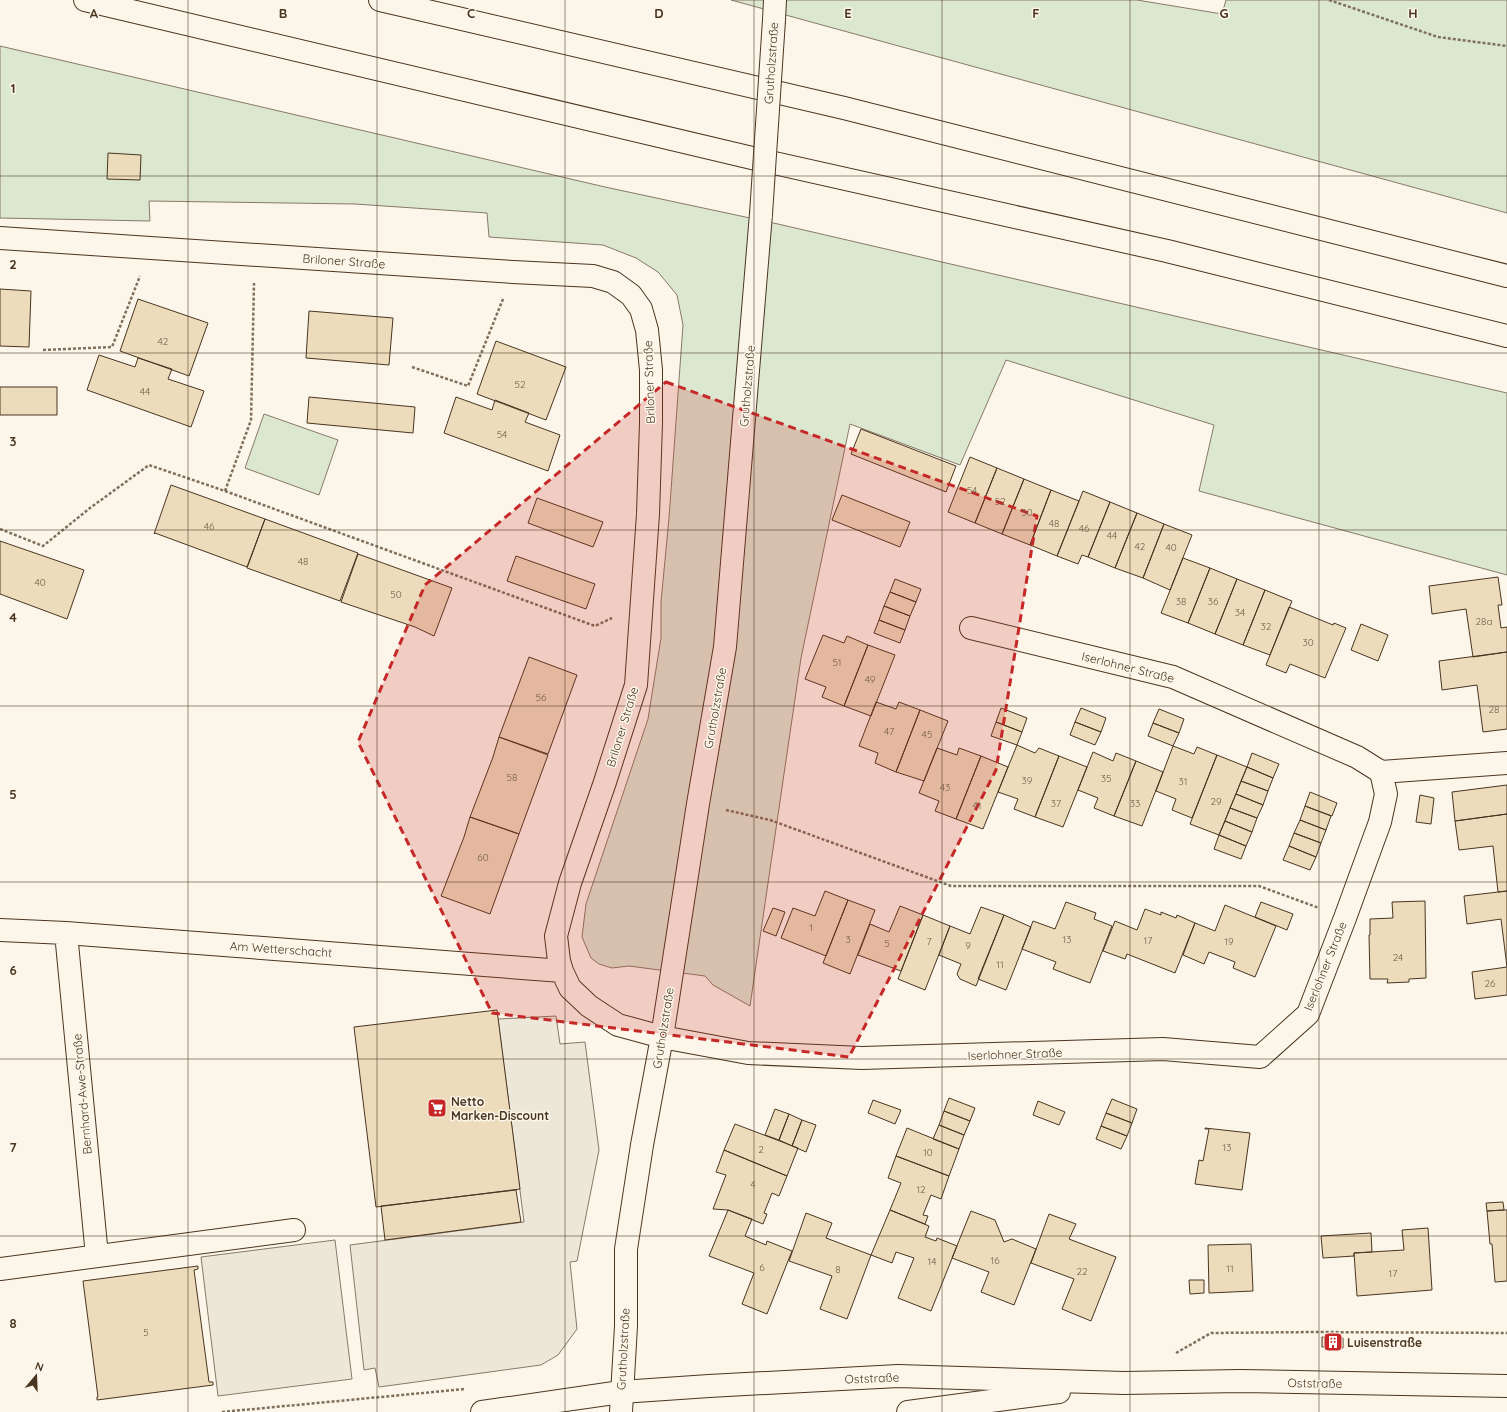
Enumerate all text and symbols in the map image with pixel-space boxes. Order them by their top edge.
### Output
text: A [90,5,99,21]
text: B [279,5,287,21]
text: C [467,5,475,21]
text: D [654,5,664,21]
text: E [844,5,852,21]
text: F [1032,5,1040,21]
text: G [1219,5,1229,21]
text: H [1408,5,1418,21]
street label: Grutholzstraße [761,21,781,104]
text: 1 [10,80,16,96]
street label: Briloner Straße [302,251,386,271]
text: 2 [9,256,17,272]
house number: 42 [158,335,169,348]
street label: Briloner Straße [640,340,658,424]
street label: Grutholzstraße [736,344,758,427]
house number: 52 [515,378,526,391]
house number: 44 [140,385,150,398]
house number: 54 [497,428,507,441]
text: 3 [10,433,17,449]
house number: 54 [967,484,977,497]
house number: 52 [995,495,1006,508]
house number: 50 [1021,506,1033,519]
house number: 48 [1049,517,1059,530]
house number: 46 [204,520,215,533]
house number: 46 [1079,522,1090,535]
house number: 44 [1107,529,1117,542]
house number: 42 [1135,540,1146,553]
house number: 40 [1165,541,1177,554]
house number: 48 [298,555,308,568]
house number: 40 [34,576,46,589]
house number: 50 [390,588,402,601]
house number: 38 [1176,595,1186,608]
house number: 36 [1208,595,1219,608]
house number: 34 [1235,606,1245,619]
text: 4 [9,609,17,625]
house number: 28a [1476,615,1493,628]
house number: 32 [1261,620,1272,633]
house number: 30 [1302,636,1314,649]
street label: Iserlohner Straße [1080,648,1176,686]
house number: 51 [832,656,842,669]
street label: Grutholzstraße [700,666,730,750]
house number: 49 [865,673,876,686]
street label: Briloner Straße [603,685,641,769]
house number: 56 [536,691,547,704]
house number: 28 [1489,703,1499,716]
house number: 47 [884,725,894,738]
house number: 45 [922,728,932,741]
house number: 58 [507,771,517,784]
house number: 35 [1101,772,1111,785]
house number: 39 [1022,774,1033,787]
house number: 31 [1179,775,1187,788]
house number: 43 [940,781,950,794]
text: 5 [9,786,17,802]
house number: 29 [1210,795,1222,808]
house number: 37 [1051,797,1061,810]
house number: 33 [1130,797,1140,810]
house number: 41 [973,799,981,812]
house number: 60 [477,851,489,864]
street label: Iserlohner Straße [1300,919,1350,1013]
house number: 1 [809,921,813,934]
house number: 3 [845,933,851,946]
house number: 13 [1063,933,1071,946]
house number: 17 [1144,934,1152,947]
house number: 7 [926,935,932,948]
house number: 19 [1224,935,1234,948]
house number: 5 [884,937,890,950]
street label: Am Wetterschacht [229,938,333,960]
house number: 9 [965,939,971,952]
house number: 24 [1393,951,1403,964]
house number: 11 [996,958,1004,971]
text: 6 [9,962,17,978]
house number: 26 [1485,977,1496,990]
street label: Grutholzstraße [649,986,677,1070]
street label: Bernhard-Awe-Straße [69,1033,95,1155]
street label: Iserlohner Straße [967,1045,1063,1063]
place label: Netto Marken-Discount [451,1094,549,1123]
supermarket icon: Netto Marken-Discount [426,1097,448,1119]
text: 7 [9,1139,17,1155]
house number: 13 [1223,1141,1231,1154]
house number: 2 [758,1143,764,1156]
house number: 10 [923,1146,933,1159]
house number: 4 [750,1178,756,1191]
house number: 12 [916,1183,926,1196]
house number: 16 [990,1254,1000,1267]
house number: 14 [928,1255,936,1268]
house number: 6 [759,1261,765,1274]
house number: 11 [1226,1262,1234,1275]
house number: 8 [835,1263,841,1276]
house number: 22 [1076,1265,1088,1278]
house number: 17 [1389,1267,1397,1280]
street label: Grutholzstraße [613,1307,633,1390]
text: 8 [9,1315,17,1331]
house number: 5 [143,1326,149,1339]
building icon: Luisenstraße [1322,1331,1344,1353]
place label: Luisenstraße [1347,1335,1422,1350]
north arrow [16,1356,56,1396]
text: N [33,1359,45,1374]
street label: Oststraße [844,1370,900,1386]
street label: Oststraße [1288,1375,1343,1391]

